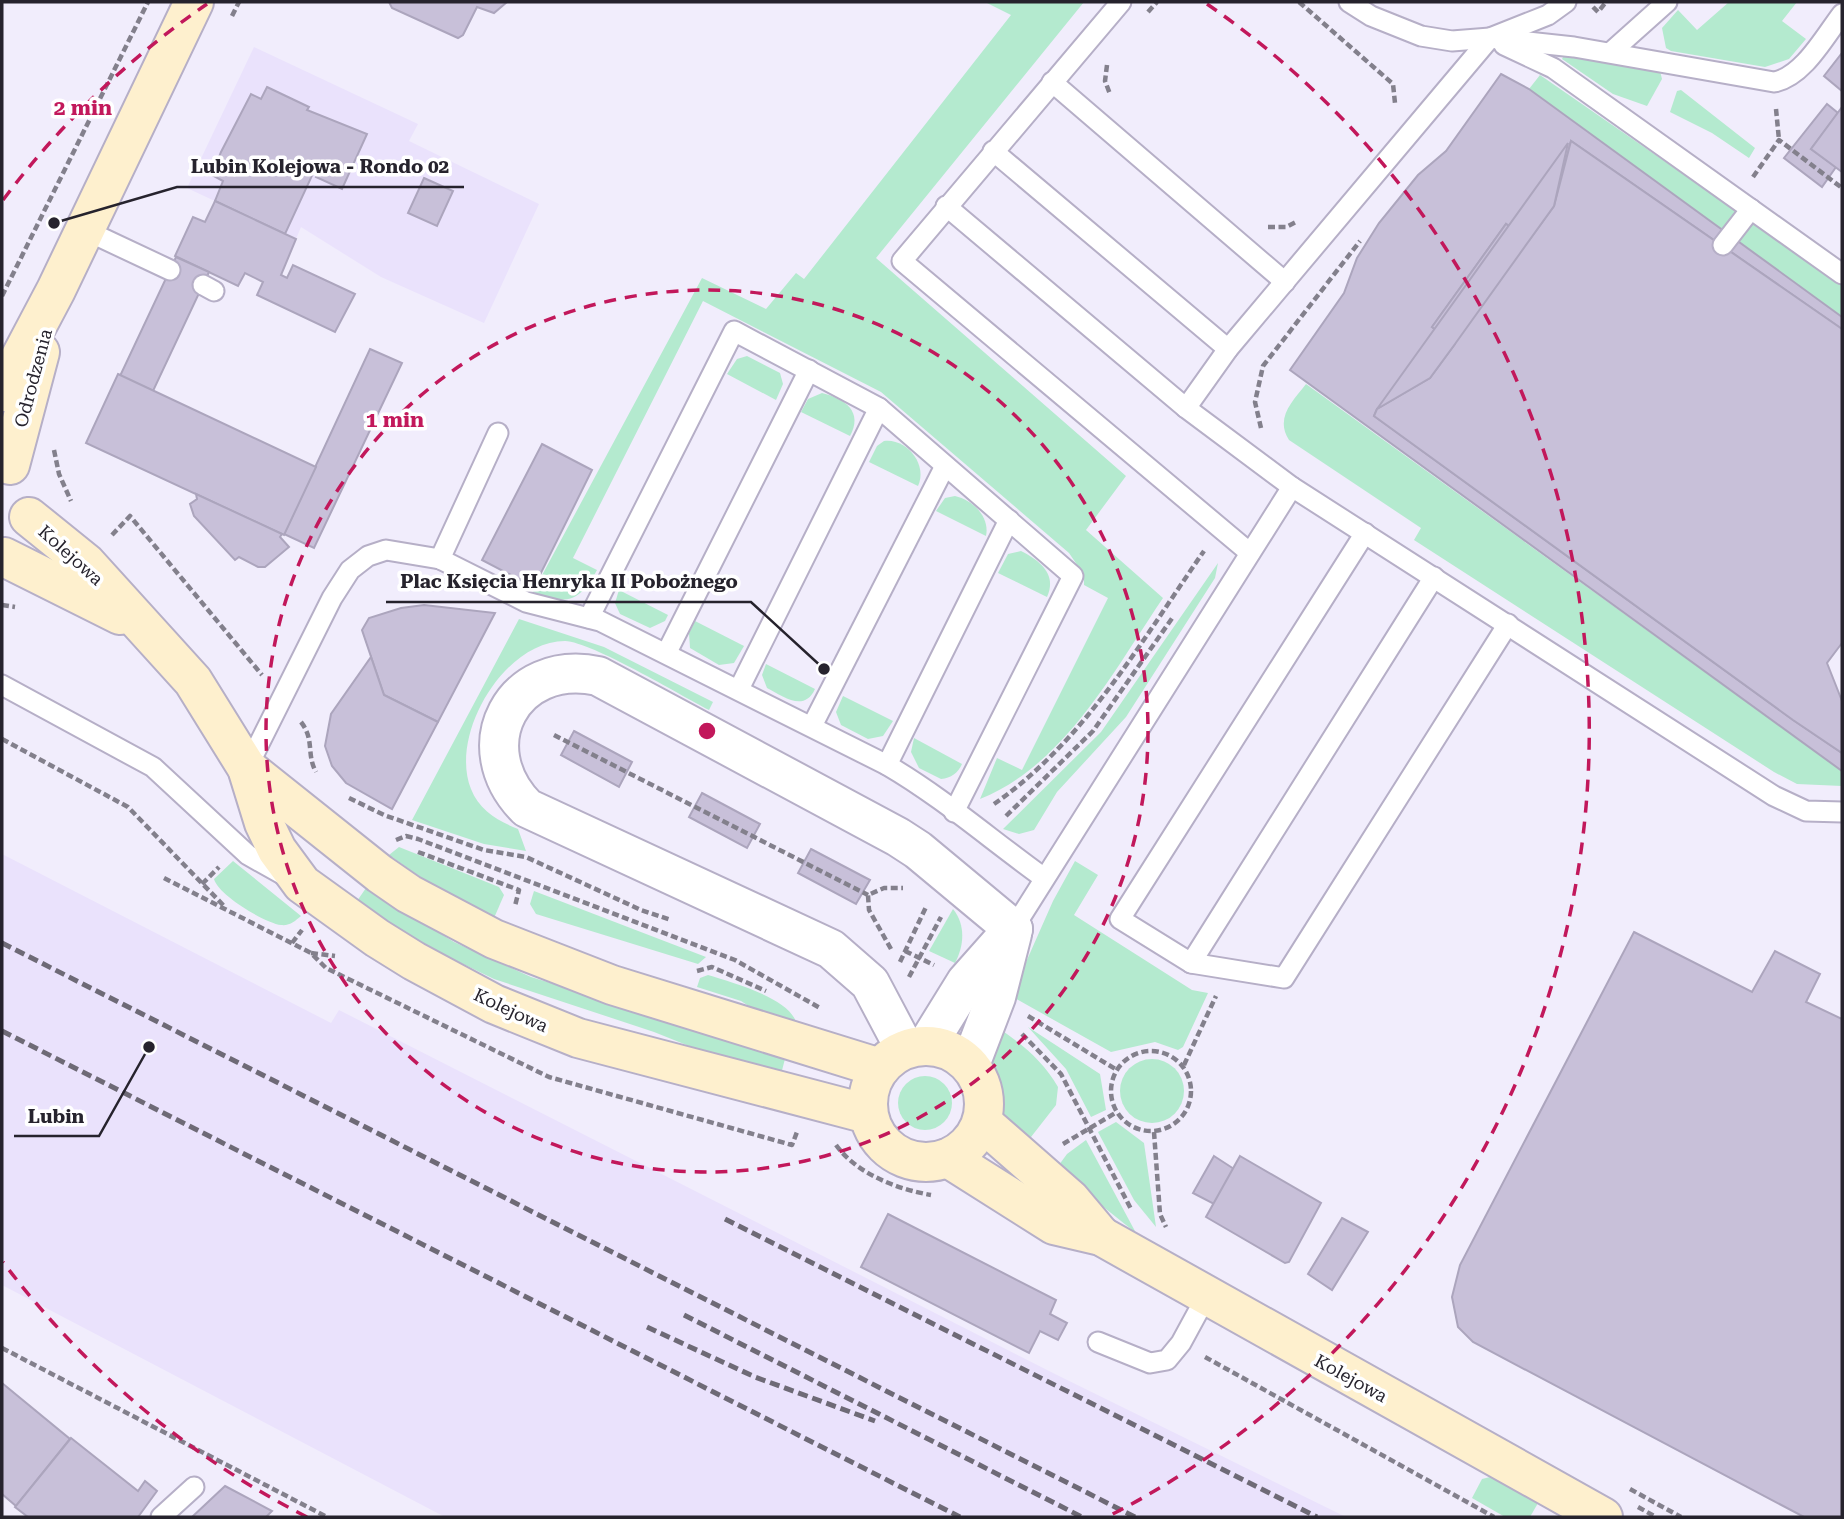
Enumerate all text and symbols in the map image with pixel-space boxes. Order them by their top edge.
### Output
text: 2 min [54,96,112,120]
callout: Lubin Kolejowa - Rondo 02 [177,147,464,187]
text: Lubin Kolejowa - Rondo 02 [191,155,449,178]
street label: Odrodzenia [10,326,56,430]
text: 1 min [366,408,424,432]
street label: Kolejowa [34,521,108,590]
callout: Plac Księcia Henryka II Pobożnego [386,562,751,602]
text: Plac Księcia Henryka II Pobożnego [400,570,738,593]
centre of rings [695,719,719,743]
street label: Kolejowa [470,984,552,1036]
callout: Lubin [14,1096,99,1136]
text: Lubin [28,1105,84,1128]
street label: Kolejowa [1311,1350,1391,1407]

